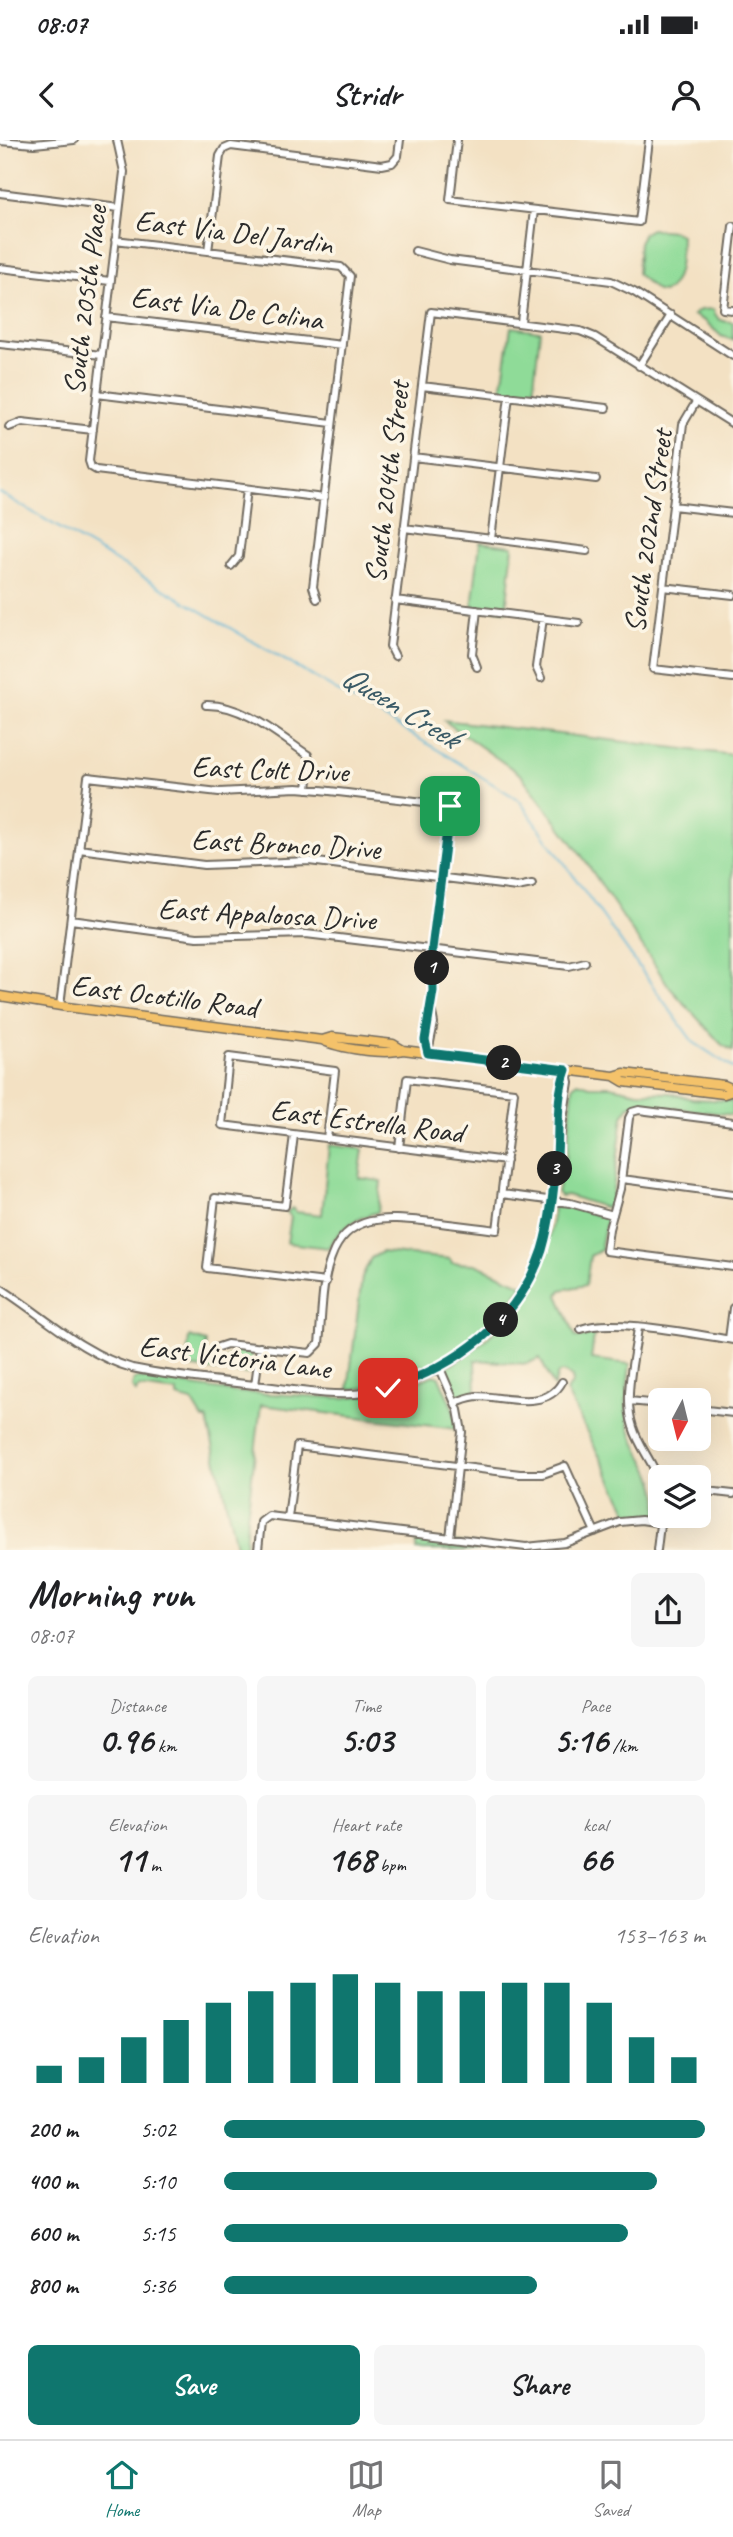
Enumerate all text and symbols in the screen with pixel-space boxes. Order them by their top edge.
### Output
text: 08:07 [35,8,87,41]
text: Stridr [332,74,401,115]
icon: back [28,76,66,114]
icon: person [667,76,705,114]
street label: South 205th Place [55,201,116,397]
street label: East Via Del Jardin [133,201,337,263]
street label: East Via De Colina [129,277,327,339]
street label: South 204th Street [356,376,419,585]
street label: South 202nd Street [615,424,681,635]
water label: Queen Creek [334,655,473,761]
street label: East Colt Drive [191,747,351,791]
pin [420,776,480,836]
icon: arrive [431,787,469,825]
street label: East Bronco Drive [191,820,384,868]
street label: East Appaloosa Drive [157,889,379,939]
pin: 1 [414,950,450,986]
text: 1 [427,955,436,979]
street label: East Ocotillo Road [69,966,263,1027]
pin: 2 [486,1046,522,1080]
text: 2 [499,1050,508,1074]
street label: East Estrella Road [268,1090,470,1152]
pin: 3 [538,1152,572,1186]
text: 3 [550,1156,559,1180]
pin: 4 [484,1302,518,1338]
text: 4 [496,1307,505,1331]
street label: East Victoria Lane [137,1326,335,1388]
pin [358,1358,418,1418]
icon: check [369,1369,407,1407]
north arrow [648,1388,710,1451]
map controls [648,1388,711,1528]
button: layers [648,1465,711,1528]
text: Morning run [28,1571,194,1618]
button: share [631,1573,705,1647]
text: 08:07 [28,1621,74,1650]
text: Distance [109,1694,166,1718]
text: Time [352,1694,381,1718]
text: Pace [581,1694,610,1718]
text: 0.96 [99,1718,153,1763]
text: 5:03 [340,1718,393,1763]
text: 5:16 [554,1718,608,1763]
text: km [153,1734,176,1758]
text: /km [608,1734,637,1758]
text: Elevation [108,1813,167,1837]
text: Heart rate [332,1813,401,1837]
text: kcal [583,1813,608,1837]
text: 11 [114,1837,146,1882]
text: 168 [327,1837,375,1882]
text: 66 [579,1837,612,1882]
text: m [146,1853,161,1877]
text: bpm [375,1853,406,1877]
text: Elevation [28,1921,99,1950]
text: 153–163 m [614,1921,705,1950]
text: 200 m [28,2115,78,2144]
text: 5:02 [140,2115,176,2144]
text: 400 m [28,2167,78,2196]
text: 5:10 [140,2167,176,2196]
text: 600 m [28,2219,78,2248]
text: 5:15 [140,2219,176,2248]
text: 800 m [28,2271,78,2300]
text: 5:36 [140,2271,176,2300]
button: Save [28,2345,360,2425]
button: Share [374,2345,705,2425]
tab: Home [103,2456,141,2522]
tab: Map [347,2456,385,2522]
tab: Saved [592,2456,630,2522]

